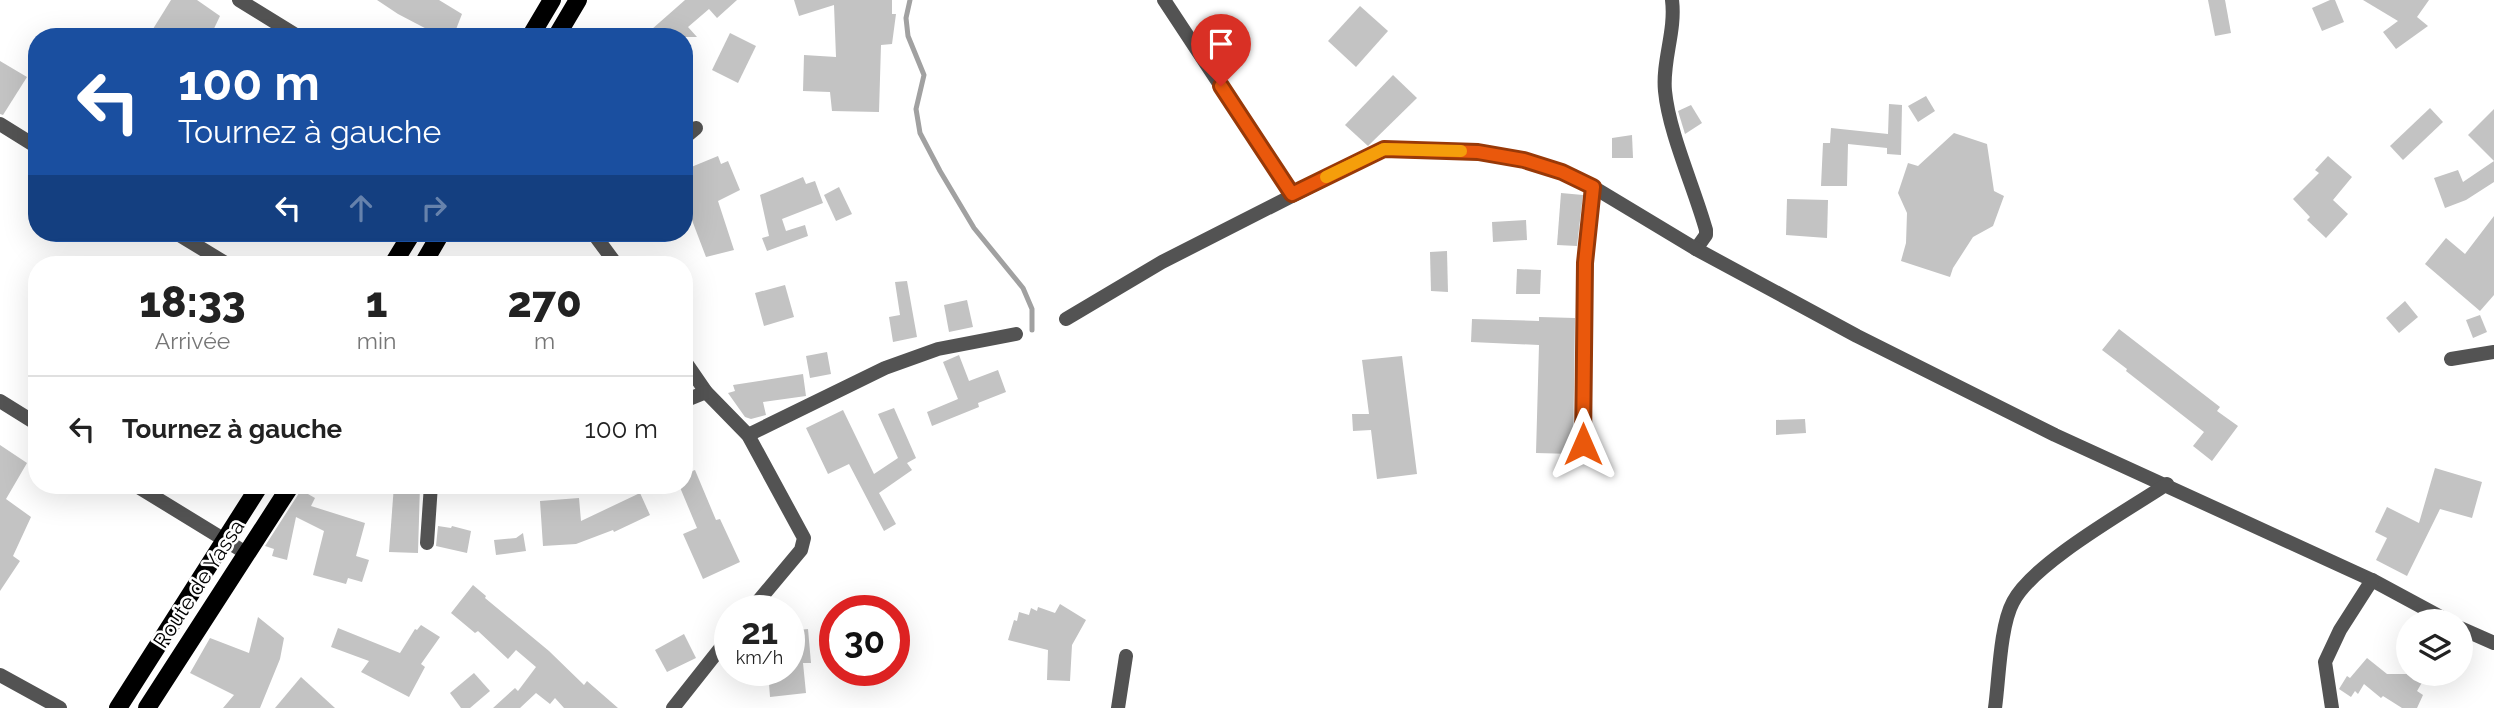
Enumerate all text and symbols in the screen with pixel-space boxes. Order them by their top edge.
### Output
pin [1191,14,1251,86]
icon: arrive [1202,25,1240,63]
text: 100 m [178,54,320,111]
icon: left [63,56,154,147]
text: Tournez à gauche [178,113,441,150]
icon: left [269,189,307,227]
icon: ahead [342,189,380,227]
icon: right [415,189,453,227]
text: 18:33 [139,278,246,327]
text: 1 [366,278,387,327]
text: 270 [508,278,582,327]
text: Arrivée [155,327,230,354]
text: min [357,327,396,354]
text: m [534,327,555,354]
position arrow [1546,407,1620,481]
icon: left [63,410,101,448]
text: Tournez à gauche [122,414,342,444]
text: 100 m [585,414,658,444]
street label: Route de Yassa [148,515,249,653]
speed limit sign: 30 [819,595,910,686]
map controls [2396,609,2473,686]
button: layers [2396,609,2473,686]
text: 21 [741,611,778,652]
text: km/h [736,647,783,668]

